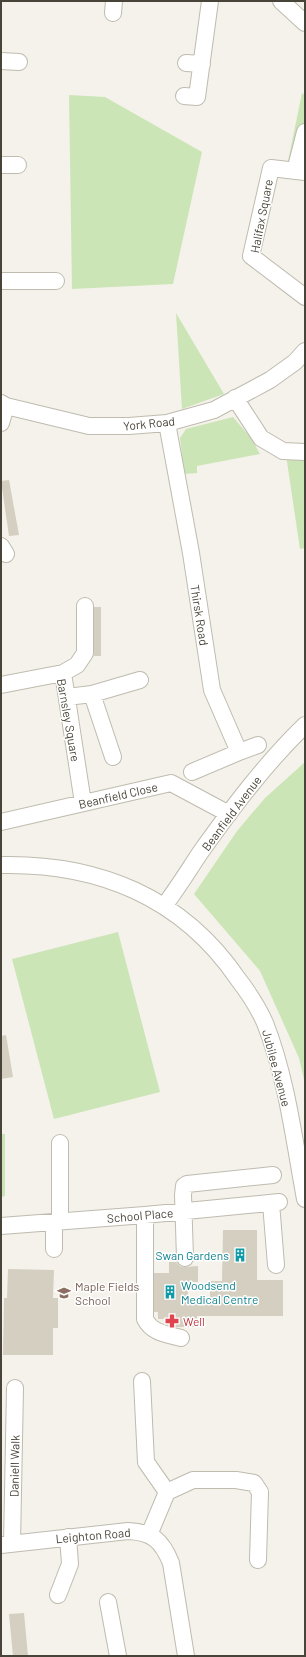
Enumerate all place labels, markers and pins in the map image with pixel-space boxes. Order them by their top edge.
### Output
building icon: Swan Gardens [232,1247,248,1263]
place label: Swan Gardens [156,1248,229,1262]
place label: Woodsend Medical Centre [181,1278,258,1306]
place label: Maple Fields School [75,1279,139,1307]
building icon: Woodsend Medical Centre [162,1284,178,1300]
school or university icon: Maple Fields School [56,1285,72,1301]
pharmacy icon: Well [164,1313,180,1329]
place label: Well [183,1314,205,1328]

